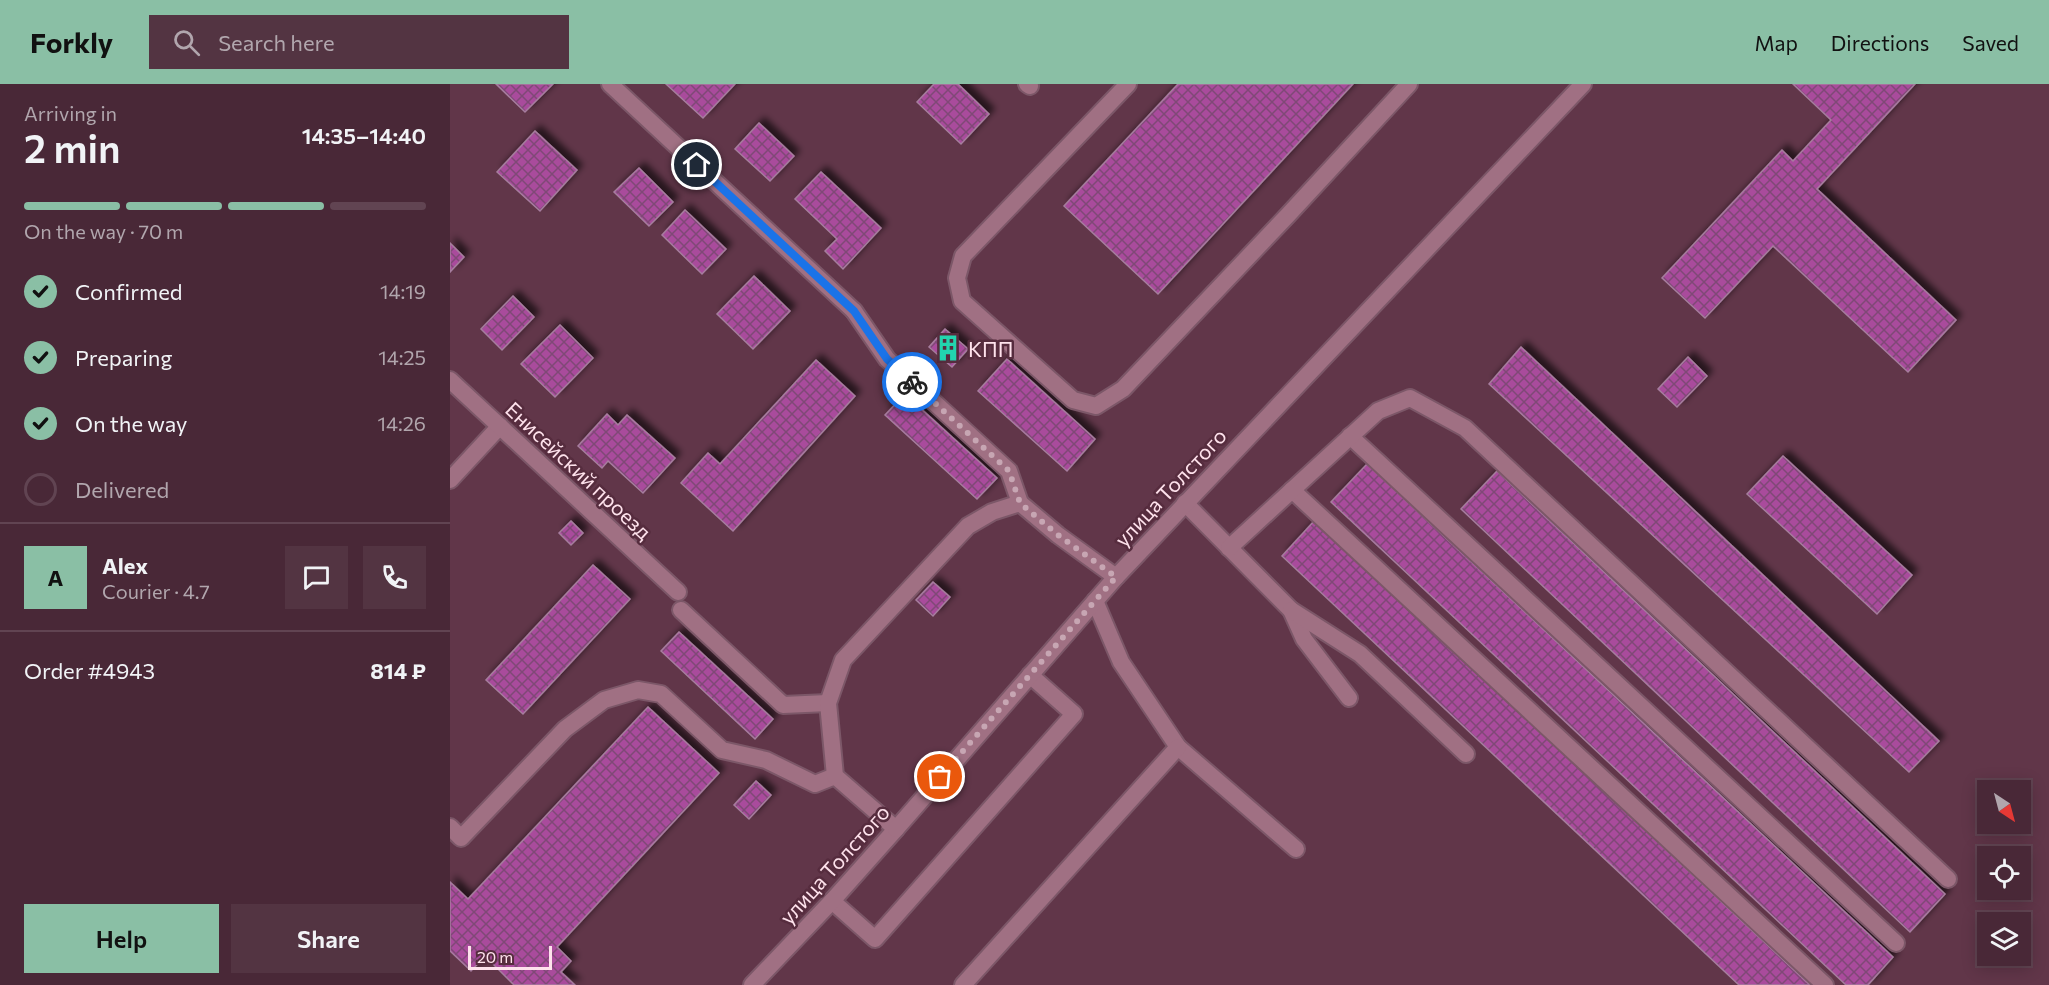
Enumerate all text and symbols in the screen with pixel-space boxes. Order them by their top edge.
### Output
search box [149,15,569,69]
text: Forkly [30,25,113,59]
icon: search [170,26,203,59]
text: Search here [218,29,335,56]
text: Map [1755,30,1798,55]
text: Directions [1831,30,1929,55]
text: Saved [1962,30,2019,55]
text: Arriving in [24,101,117,125]
text: 14:35–14:40 [302,122,426,149]
text: 2 min [24,123,121,171]
pin [671,139,722,190]
icon: home [680,148,713,181]
text: On the way · 70 m [24,219,183,243]
icon: check [24,275,57,308]
text: Confirmed [75,278,182,305]
text: 14:19 [380,279,426,303]
building icon: КПП [933,333,963,363]
place label: КПП [968,336,1013,361]
icon: check [24,341,57,374]
text: Preparing [75,344,172,371]
text: 14:25 [378,345,426,369]
courier [882,352,942,412]
icon: bike [896,366,929,399]
street label: Енисейский проезд [501,396,657,544]
icon: check [24,407,57,440]
text: On the way [75,410,187,437]
text: 14:26 [378,411,426,435]
street label: улица Толстого [1109,423,1231,551]
text: Delivered [75,476,169,503]
button: chat [285,546,348,609]
button: phone [363,546,426,609]
text: Alex [102,552,148,579]
text: A [48,564,63,591]
text: Courier · 4.7 [102,579,210,603]
text: Order #4943 [24,657,155,684]
text: 814 ₽ [370,657,426,684]
pin [914,751,965,802]
icon: bag [923,760,956,793]
north arrow [1977,780,2031,834]
map controls [1977,780,2031,966]
street label: улица Толстого [774,799,894,929]
button: locate [1977,846,2031,900]
button: Help [24,904,219,973]
button: Share [231,904,426,973]
button: layers [1977,912,2031,966]
scale bar [468,943,552,970]
text: 20 m [477,947,513,966]

